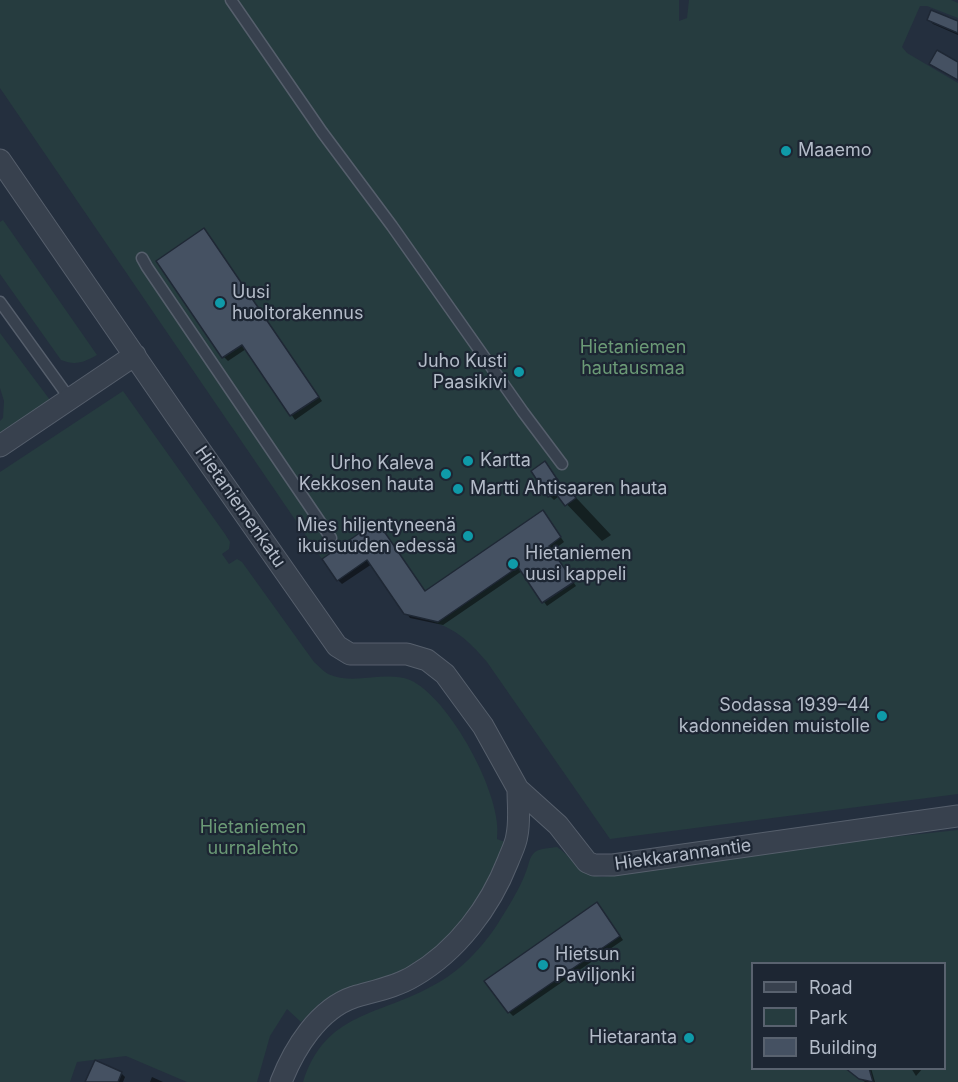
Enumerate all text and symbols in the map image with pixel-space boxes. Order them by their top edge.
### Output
place label: Maaemo [798,140,872,162]
marker: Maaemo [779,144,793,158]
place label: Uusi huoltorakennus [232,282,363,324]
marker: Uusi huoltorakennus [213,296,227,310]
park label: Hietaniemen hautausmaa [580,337,686,380]
place label: Juho Kusti Paasikivi [418,351,507,394]
marker: Juho Kusti Paasikivi [512,365,526,379]
street label: Hietaniemenkatu [190,442,290,572]
place label: Kartta [480,450,531,472]
place label: Urho Kaleva Kekkosen hauta [299,453,434,496]
marker: Kartta [461,454,475,468]
marker: Urho Kaleva Kekkosen hauta [439,467,453,481]
place label: Martti Ahtisaaren hauta [470,478,667,500]
marker: Martti Ahtisaaren hauta [451,482,465,496]
place label: Mies hiljentyneenä ikuisuuden edessä [297,515,456,558]
marker: Mies hiljentyneenä ikuisuuden edessä [461,529,475,543]
place label: Hietaniemen uusi kappeli [525,543,632,586]
marker: Hietaniemen uusi kappeli [506,557,520,571]
place label: Sodassa 1939–44 kadonneiden muistolle [679,695,870,738]
marker: Sodassa 1939–44 kadonneiden muistolle [875,709,889,723]
park label: Hietaniemen uurnalehto [200,817,306,860]
street label: Hiekkarannantie [613,835,753,875]
place label: Hietsun Paviljonki [555,944,635,986]
marker: Hietsun Paviljonki [536,958,550,972]
legend [751,962,946,1070]
text: Road [809,977,852,998]
text: Park [809,1007,848,1028]
place label: Hietaranta [589,1027,677,1049]
marker: Hietaranta [682,1031,696,1045]
text: Building [809,1037,877,1058]

